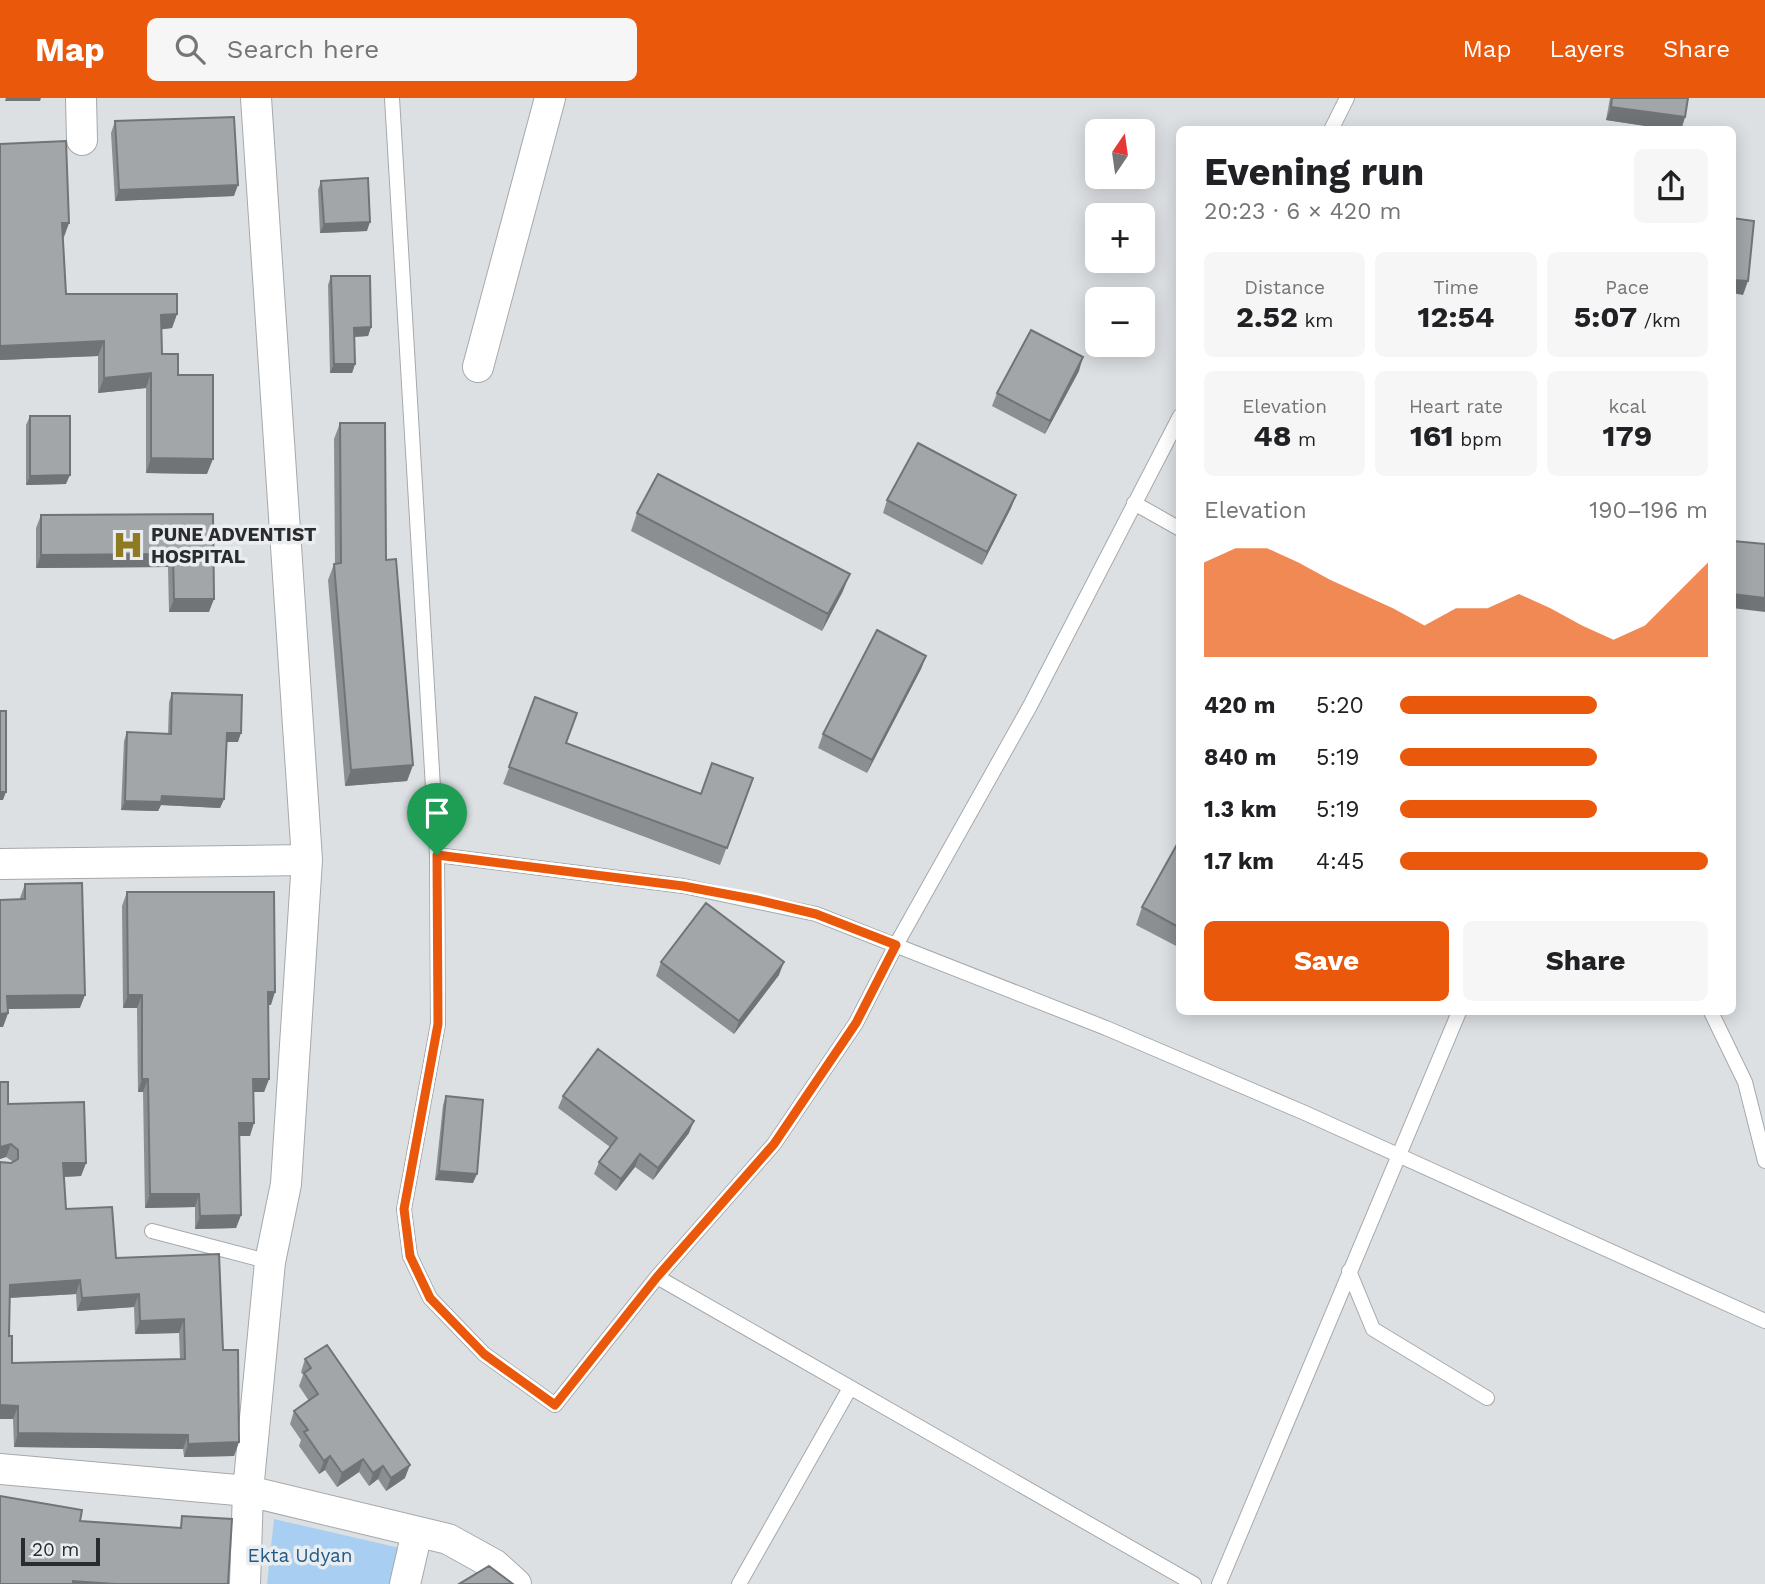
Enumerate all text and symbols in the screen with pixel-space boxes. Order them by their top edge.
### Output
search box [147,18,637,81]
text: Map [35,30,105,69]
icon: search [171,30,209,68]
text: Search here [227,34,379,64]
text: Map [1463,35,1511,63]
text: Layers [1549,35,1625,63]
text: Share [1663,35,1730,63]
north arrow [1085,119,1155,189]
map controls [1085,119,1155,357]
button: share [1634,149,1708,223]
text: Evening run [1204,150,1424,194]
text: 20:23 · 6 × 420 m [1204,198,1401,225]
button: + [1085,203,1155,273]
text: Distance [1244,276,1325,299]
text: Time [1433,276,1479,299]
text: Pace [1605,276,1649,299]
button: − [1085,287,1155,357]
text: 2.52 [1236,299,1298,334]
text: 12:54 [1418,299,1494,334]
text: 5:07 [1574,299,1637,334]
text: km [1298,309,1333,332]
text: /km [1637,309,1681,332]
text: Elevation [1242,395,1327,418]
text: Heart rate [1409,395,1503,418]
text: kcal [1609,395,1646,418]
text: 48 [1253,418,1291,453]
text: 161 [1410,418,1454,453]
text: 179 [1602,418,1652,453]
text: m [1291,428,1316,451]
text: bpm [1454,428,1502,451]
text: Elevation [1204,497,1307,524]
text: 190–196 m [1589,497,1708,524]
place label: PUNE ADVENTIST HOSPITAL [151,523,316,568]
hospital icon: PUNE ADVENTIST HOSPITAL [111,528,145,562]
text: 420 m [1204,692,1275,719]
text: 5:20 [1316,692,1364,719]
text: 840 m [1204,744,1276,771]
text: 5:19 [1316,744,1359,771]
pin [407,783,467,855]
icon: arrive [418,794,456,832]
text: 1.3 km [1204,796,1277,823]
text: 5:19 [1316,796,1359,823]
text: 1.7 km [1204,848,1274,875]
text: 4:45 [1316,848,1364,875]
button: Save [1204,921,1449,1001]
button: Share [1463,921,1708,1001]
scale bar [21,1535,100,1567]
text: 20 m [32,1538,79,1561]
park label: Ekta Udyan [248,1544,352,1567]

